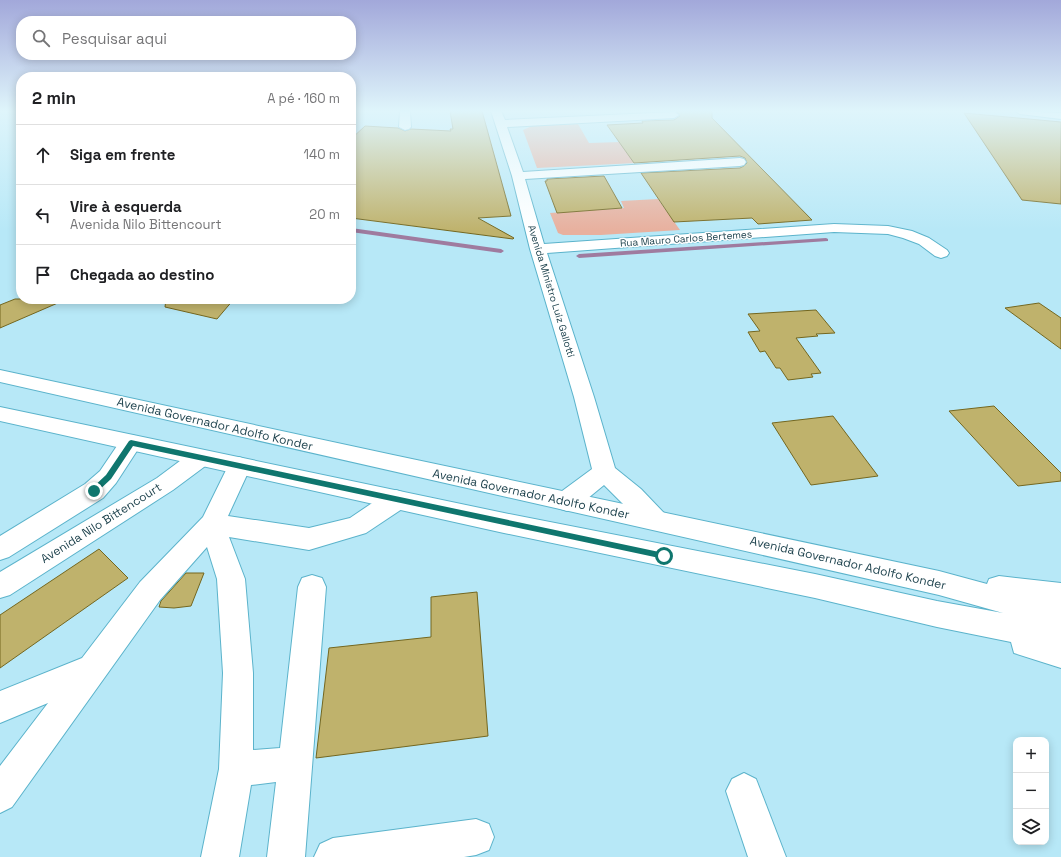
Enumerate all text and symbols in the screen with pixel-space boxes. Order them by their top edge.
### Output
search box [16,16,356,60]
icon: search [30,27,52,49]
text: Pesquisar aqui [62,29,167,48]
text: 2 min [32,87,76,109]
text: A pé · 160 m [267,90,340,107]
icon: ahead [32,144,54,166]
text: Siga em frente [70,145,176,164]
text: 140 m [304,146,340,163]
text: Vire à esquerda [70,197,182,216]
icon: left [32,204,54,226]
text: 20 m [309,206,340,223]
text: Avenida Nilo Bittencourt [70,216,221,233]
street label: Avenida Ministro Luiz Gallotti [525,223,578,359]
street label: Rua Mauro Carlos Bertemes [620,227,752,250]
icon: arrive [32,264,54,286]
text: Chegada ao destino [70,265,214,284]
street label: Avenida Governador Adolfo Konder [115,394,315,454]
street label: Avenida Governador Adolfo Konder [431,465,631,523]
street label: Avenida Nilo Bittencourt [38,479,164,567]
route end [85,482,103,500]
street label: Avenida Governador Adolfo Konder [748,533,948,593]
route start [655,547,673,565]
map controls [1013,737,1049,845]
button: + [1013,737,1049,773]
button: − [1013,773,1049,809]
button: layers [1013,809,1049,845]

